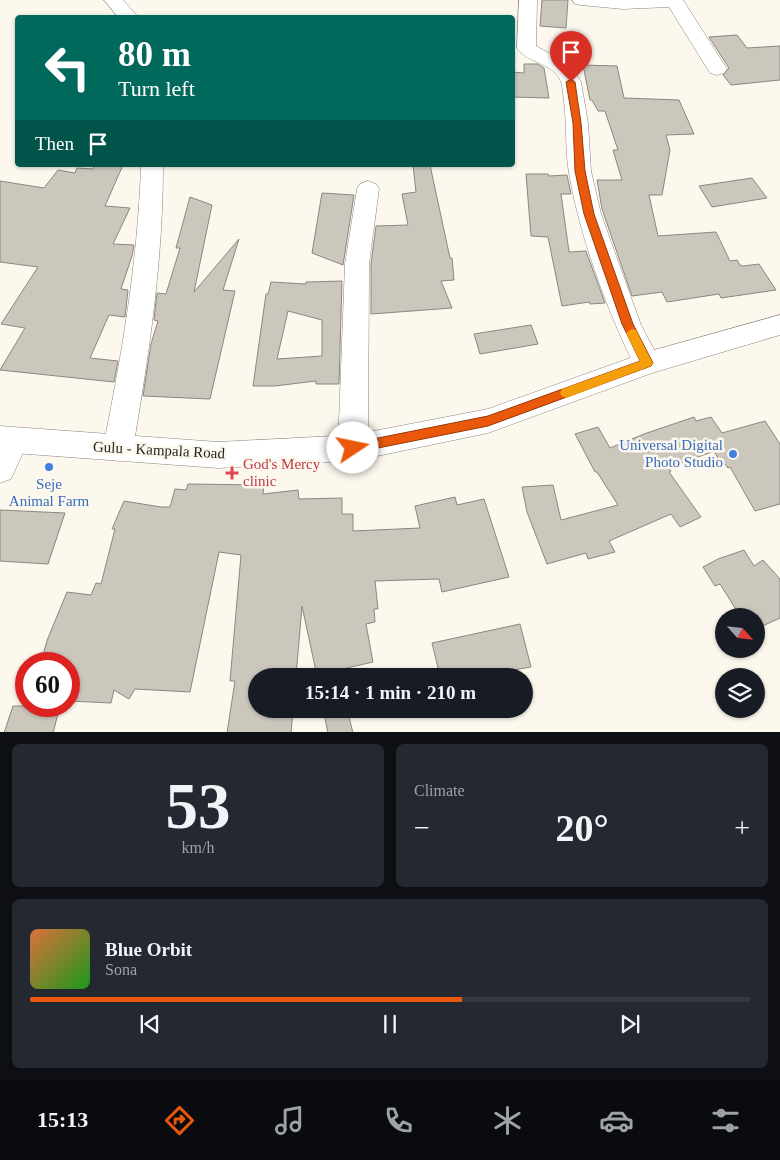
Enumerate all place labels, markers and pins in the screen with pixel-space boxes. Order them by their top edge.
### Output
pin [550,31,592,82]
place label: Universal Digital Photo Studio [619,437,723,470]
marker: Universal Digital Photo Studio [727,448,739,460]
place label: God's Mercy clinic [243,456,321,489]
marker: Seje Animal Farm [43,461,55,473]
marker: God's Mercy clinic [225,466,239,480]
place label: Seje Animal Farm [9,476,90,509]

